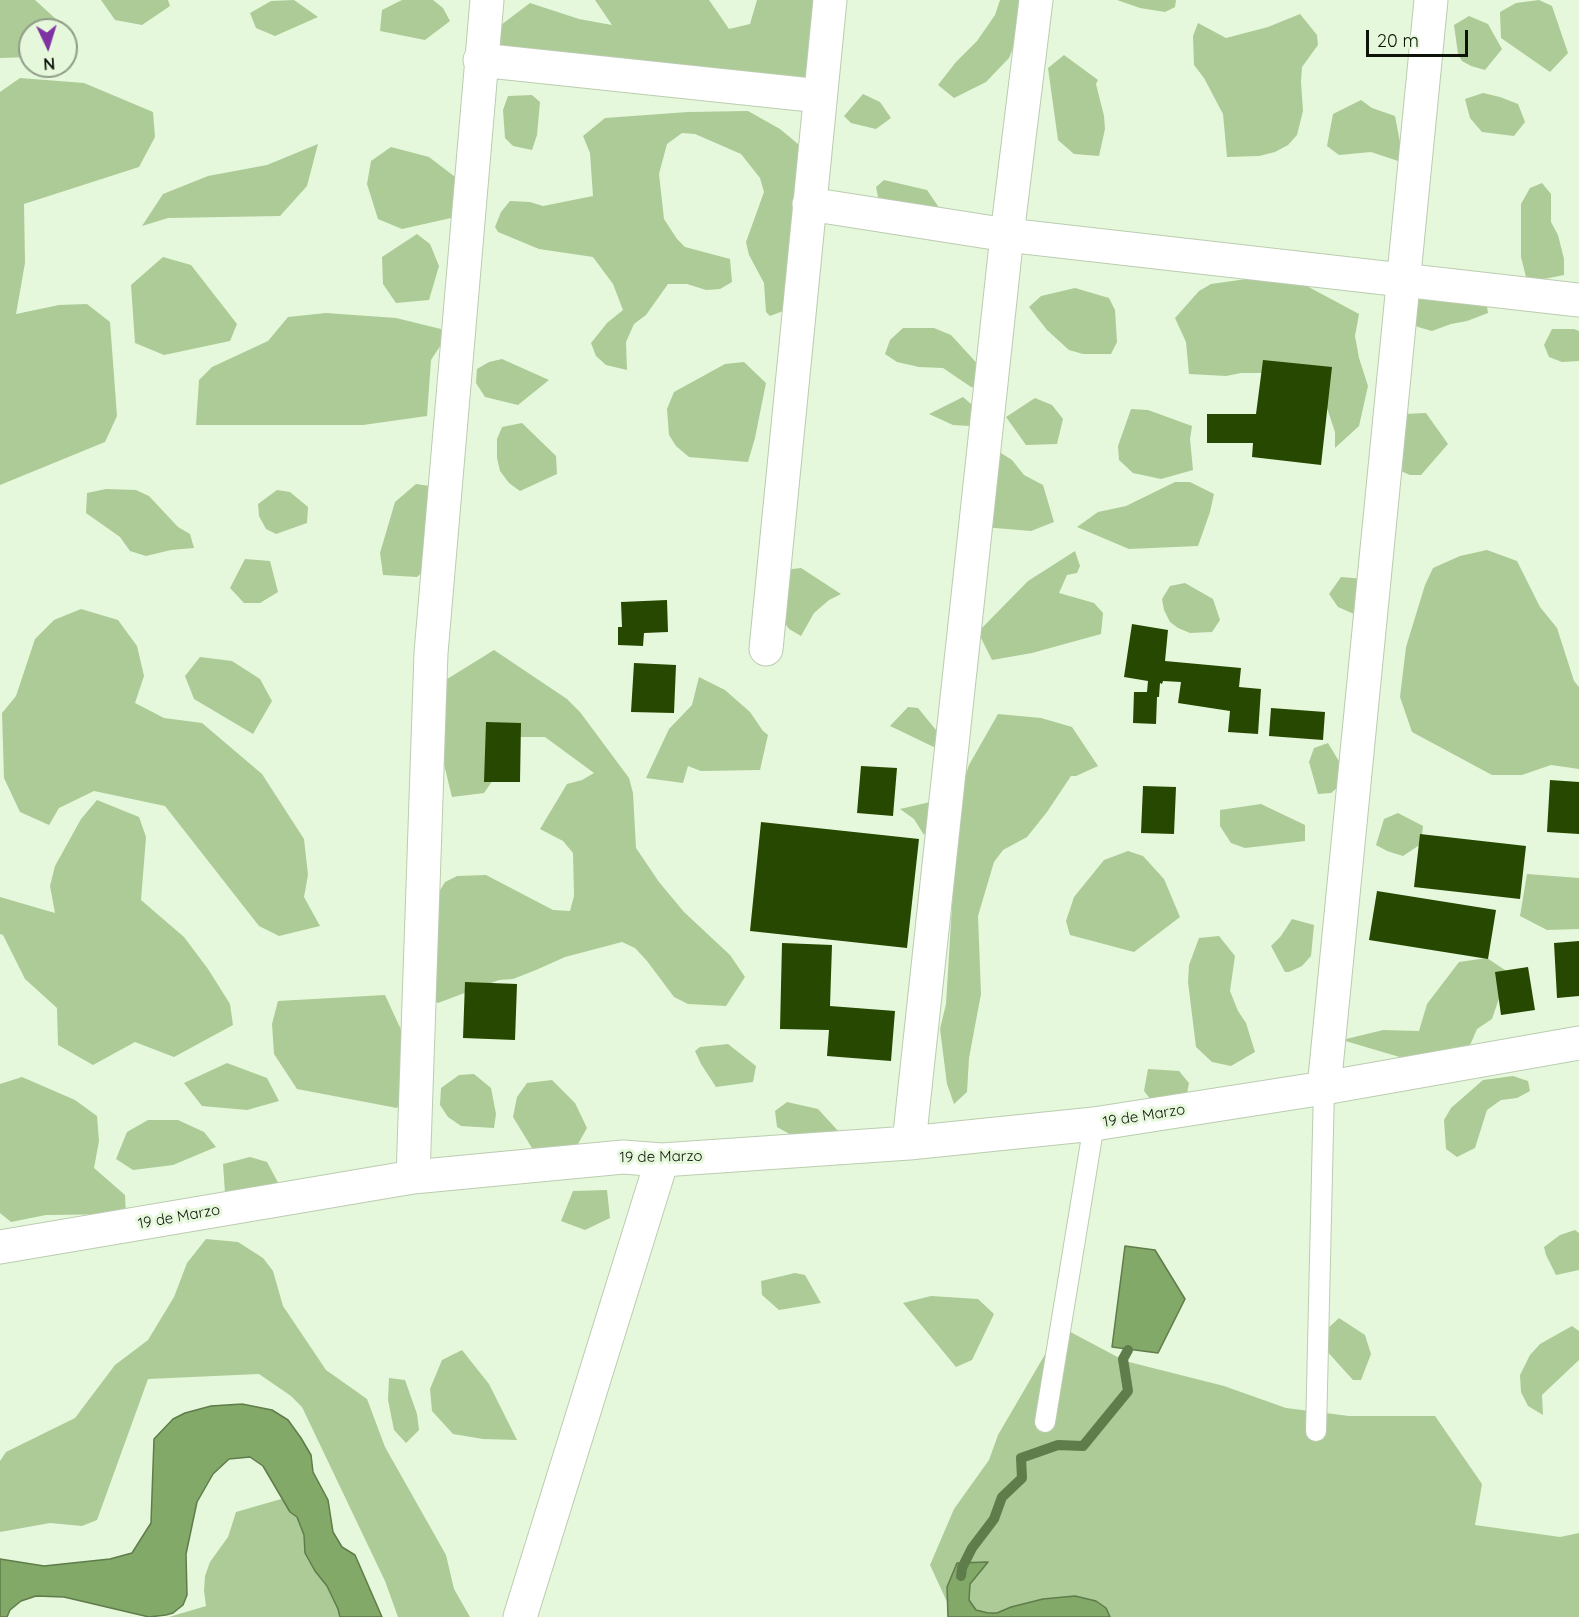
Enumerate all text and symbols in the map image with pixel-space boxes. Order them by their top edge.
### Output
north arrow [18,18,78,78]
scale bar [1369,18,1471,56]
text: 20 m [1377,29,1419,52]
text: N [43,54,56,74]
street label: 19 de Marzo [1102,1101,1186,1131]
street label: 19 de Marzo [619,1147,703,1167]
street label: 19 de Marzo [137,1201,221,1233]

